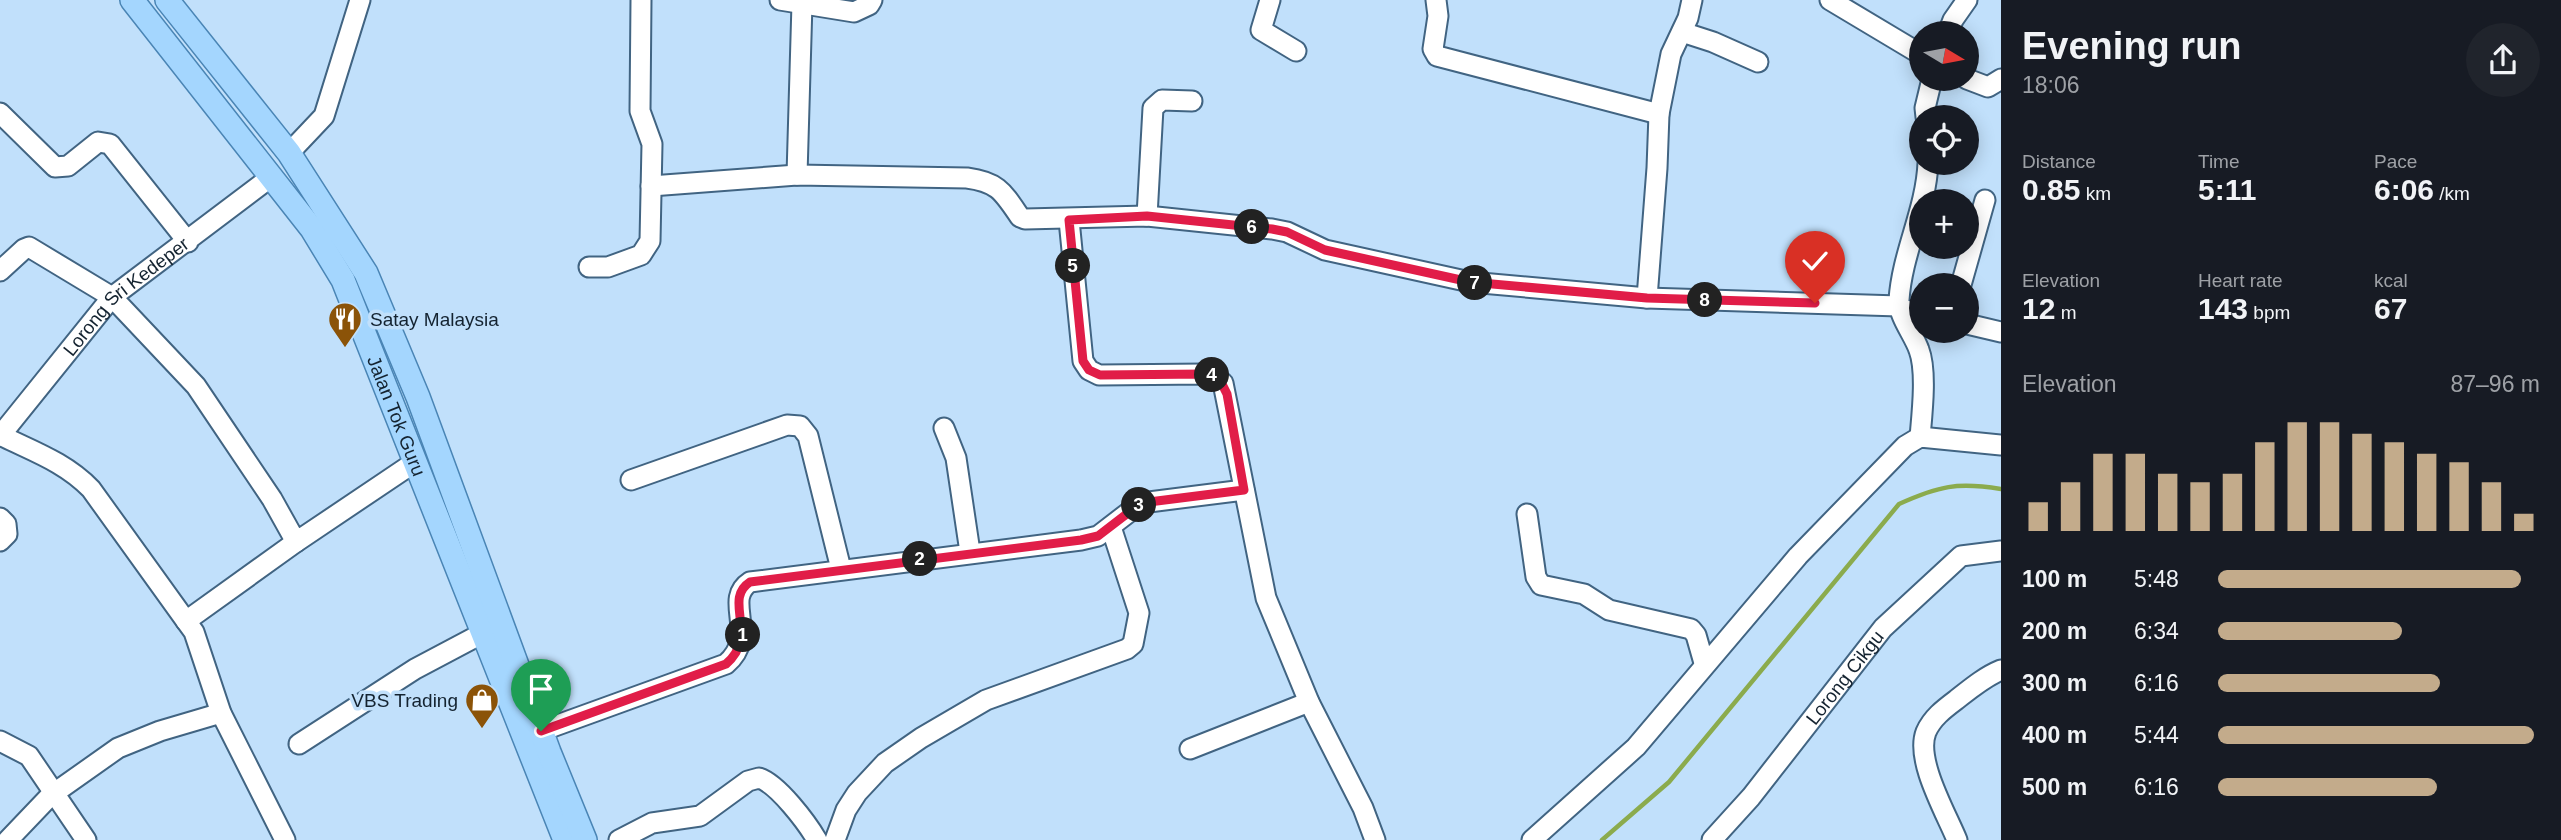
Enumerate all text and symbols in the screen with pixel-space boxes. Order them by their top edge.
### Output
north arrow [1909,21,1979,91]
map controls [1909,21,1979,343]
button: share [2466,23,2540,97]
text: Evening run [2022,25,2242,67]
text: 18:06 [2022,72,2080,98]
button: locate [1909,105,1979,175]
text: Distance [2022,151,2096,172]
text: Time [2198,151,2240,172]
text: Pace [2374,151,2417,172]
text: 0.85 [2022,173,2080,206]
text: 5:11 [2198,173,2256,206]
text: 6:06 [2374,173,2434,206]
text: km [2080,183,2111,204]
text: /km [2434,183,2470,204]
button: + [1909,189,1979,259]
pin: 6 [1234,210,1270,244]
text: 6 [1246,216,1257,237]
pin [1785,231,1845,303]
street label: Lorong Sri Kedeper [59,233,193,360]
icon: check [1796,242,1834,280]
pin: 5 [1056,248,1090,284]
text: 5 [1067,255,1078,276]
pin: 7 [1458,266,1492,300]
text: Elevation [2022,270,2100,291]
text: Heart rate [2198,270,2282,291]
text: kcal [2374,270,2408,291]
text: 7 [1469,272,1480,293]
button: − [1909,273,1979,343]
pin: 8 [1688,282,1722,318]
text: 8 [1699,289,1710,310]
text: 12 [2022,292,2055,325]
text: 143 [2198,292,2248,325]
text: 67 [2374,292,2407,325]
restaurant icon: Satay Malaysia [326,300,364,349]
text: m [2055,302,2076,323]
text: bpm [2248,302,2290,323]
place label: Satay Malaysia [370,309,499,330]
street label: Jalan Tok Guru [363,353,430,479]
pin: 4 [1194,358,1230,392]
text: 4 [1206,364,1217,385]
text: Elevation [2022,371,2117,397]
text: 87–96 m [2450,371,2540,397]
pin: 3 [1122,488,1156,522]
text: 3 [1133,494,1144,515]
pin: 2 [902,542,937,576]
text: 2 [914,548,925,569]
text: 100 m [2022,566,2087,592]
text: 5:48 [2134,566,2179,592]
pin: 1 [726,618,760,652]
text: 200 m [2022,618,2087,644]
text: 6:34 [2134,618,2179,644]
text: 1 [737,624,748,645]
street label: Lorong Cikgu [1802,627,1888,729]
pin [511,659,571,731]
icon: arrive [522,670,560,708]
text: 300 m [2022,670,2087,696]
text: 6:16 [2134,670,2179,696]
shop icon: VBS Trading [463,681,501,730]
place label: VBS Trading [351,690,458,711]
text: 400 m [2022,722,2087,748]
text: 5:44 [2134,722,2179,748]
text: 500 m [2022,774,2087,800]
text: 6:16 [2134,774,2179,800]

